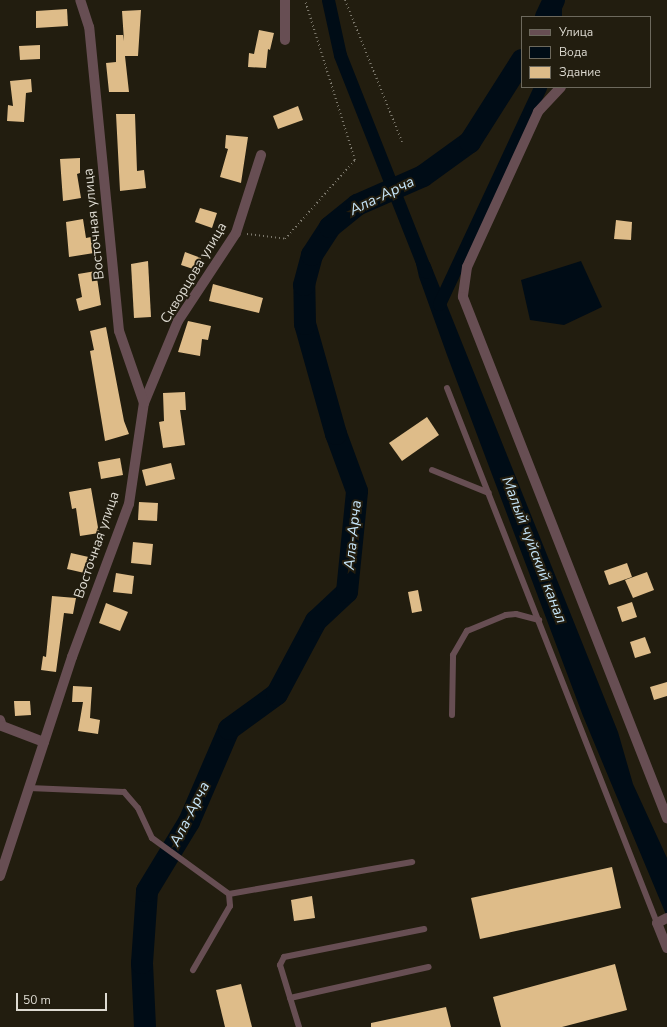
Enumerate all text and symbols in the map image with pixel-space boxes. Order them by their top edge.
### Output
legend [521,16,651,88]
text: Улица [559,24,593,40]
text: Вода [559,44,587,60]
text: Здание [559,64,601,80]
street label: Восточная улица [80,168,108,280]
water label: Ала-Арча [347,173,417,219]
street label: Скворцова улица [157,219,231,327]
water label: Малый чуйский канал [498,474,570,626]
street label: Восточная улица [71,489,123,601]
water label: Ала-Арча [340,499,366,571]
water label: Ала-Арча [166,779,214,849]
scale bar [18,985,109,1011]
text: 50 m [23,992,51,1008]

